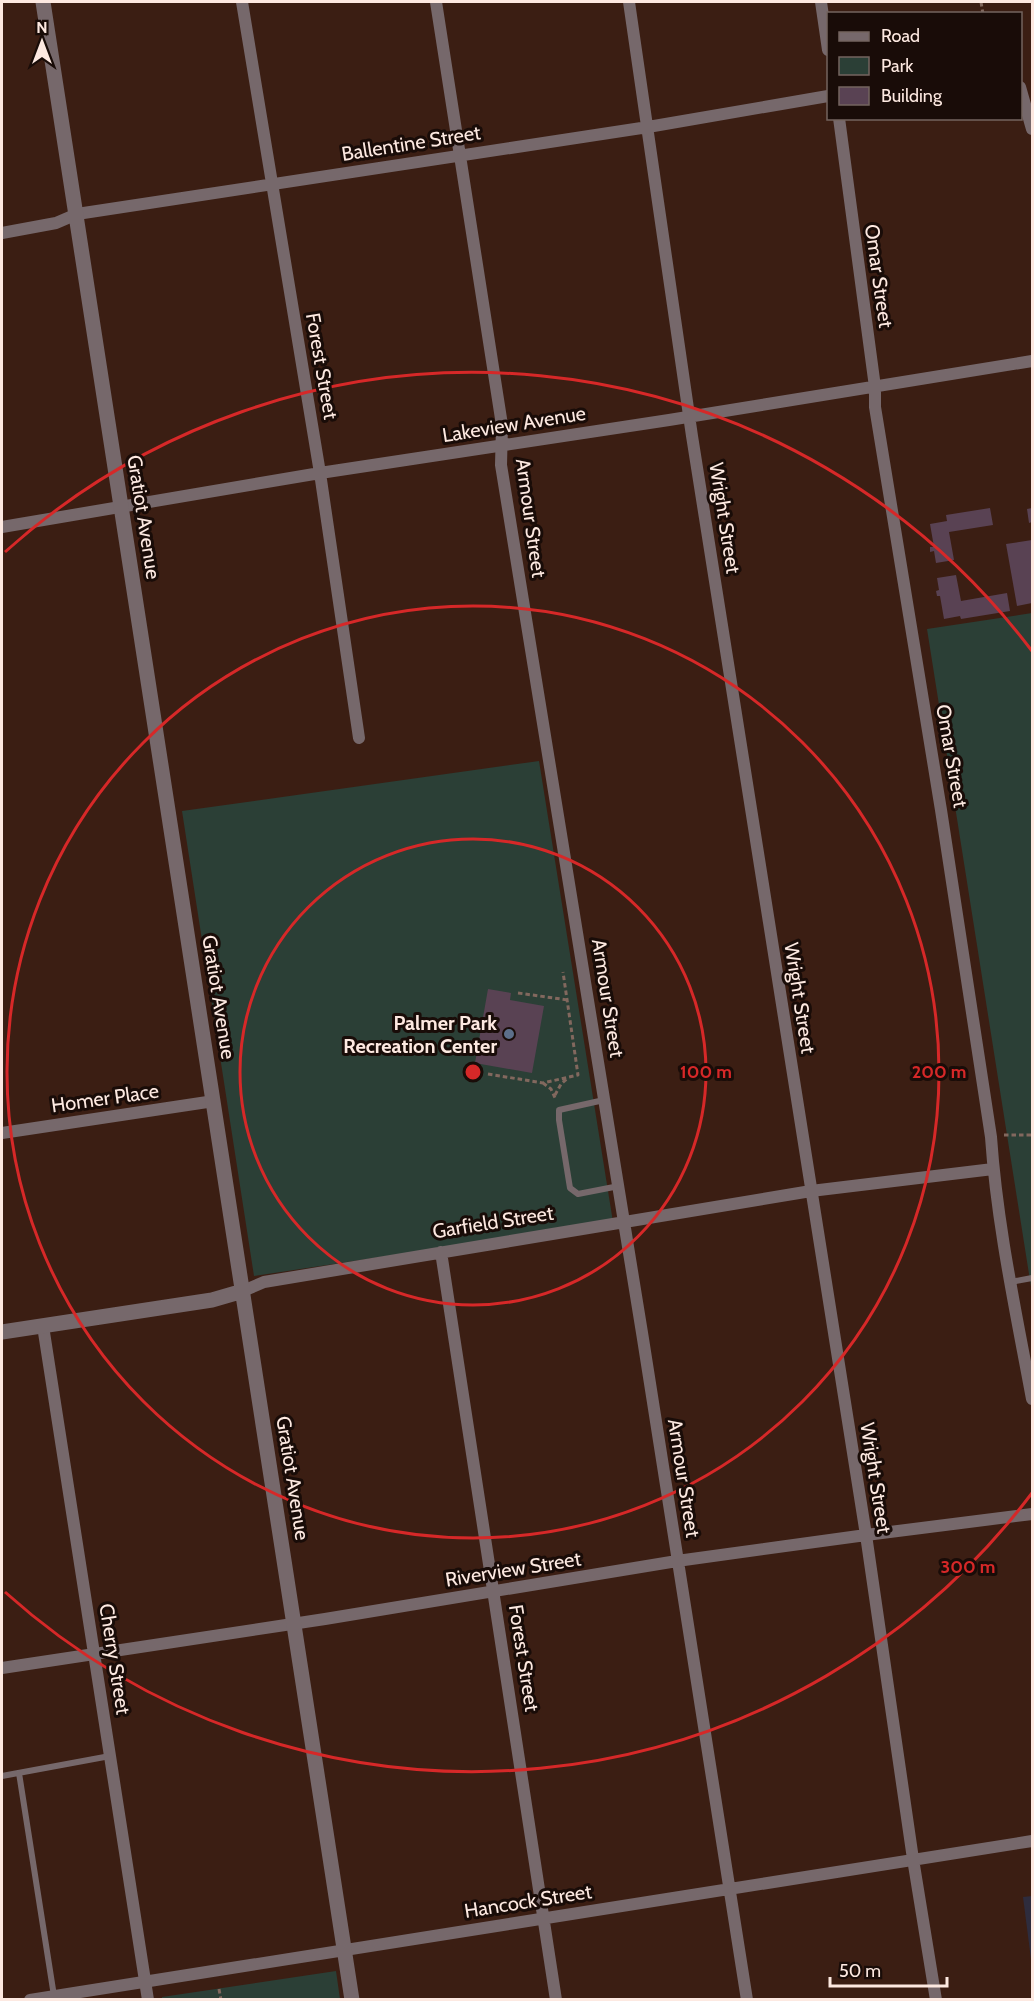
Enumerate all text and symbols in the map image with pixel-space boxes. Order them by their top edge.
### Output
north arrow [12,12,72,72]
legend [827,12,1022,120]
text: N [36,18,48,37]
text: Road [881,25,920,47]
text: Park [881,55,914,77]
text: Building [881,85,943,107]
street label: Ballentine Street [340,120,482,166]
street label: Omar Street [860,223,898,330]
street label: Forest Street [301,311,343,421]
street label: Lakeview Avenue [440,401,588,447]
street label: Gratiot Avenue [122,453,166,581]
street label: Armour Street [511,457,551,579]
street label: Wright Street [704,461,746,576]
street label: Omar Street [931,702,973,810]
street label: Gratiot Avenue [197,933,241,1061]
street label: Armour Street [587,937,629,1059]
street label: Wright Street [779,941,821,1056]
place label: Palmer Park Recreation Center [343,1011,497,1058]
marker: Palmer Park Recreation Center [502,1027,516,1041]
text: 100 m [680,1061,732,1083]
text: 200 m [912,1061,966,1083]
centre of rings [463,1062,483,1082]
street label: Homer Place [50,1079,160,1117]
street label: Garfield Street [431,1201,555,1243]
street label: Gratiot Avenue [271,1414,315,1542]
street label: Armour Street [663,1417,705,1539]
street label: Wright Street [855,1421,897,1536]
street label: Riverview Street [443,1546,583,1592]
text: 300 m [941,1556,995,1578]
street label: Cherry Street [94,1602,136,1716]
street label: Forest Street [504,1603,544,1713]
street label: Hancock Street [463,1879,594,1923]
scale bar [830,1950,947,1988]
text: 50 m [839,1960,881,1982]

